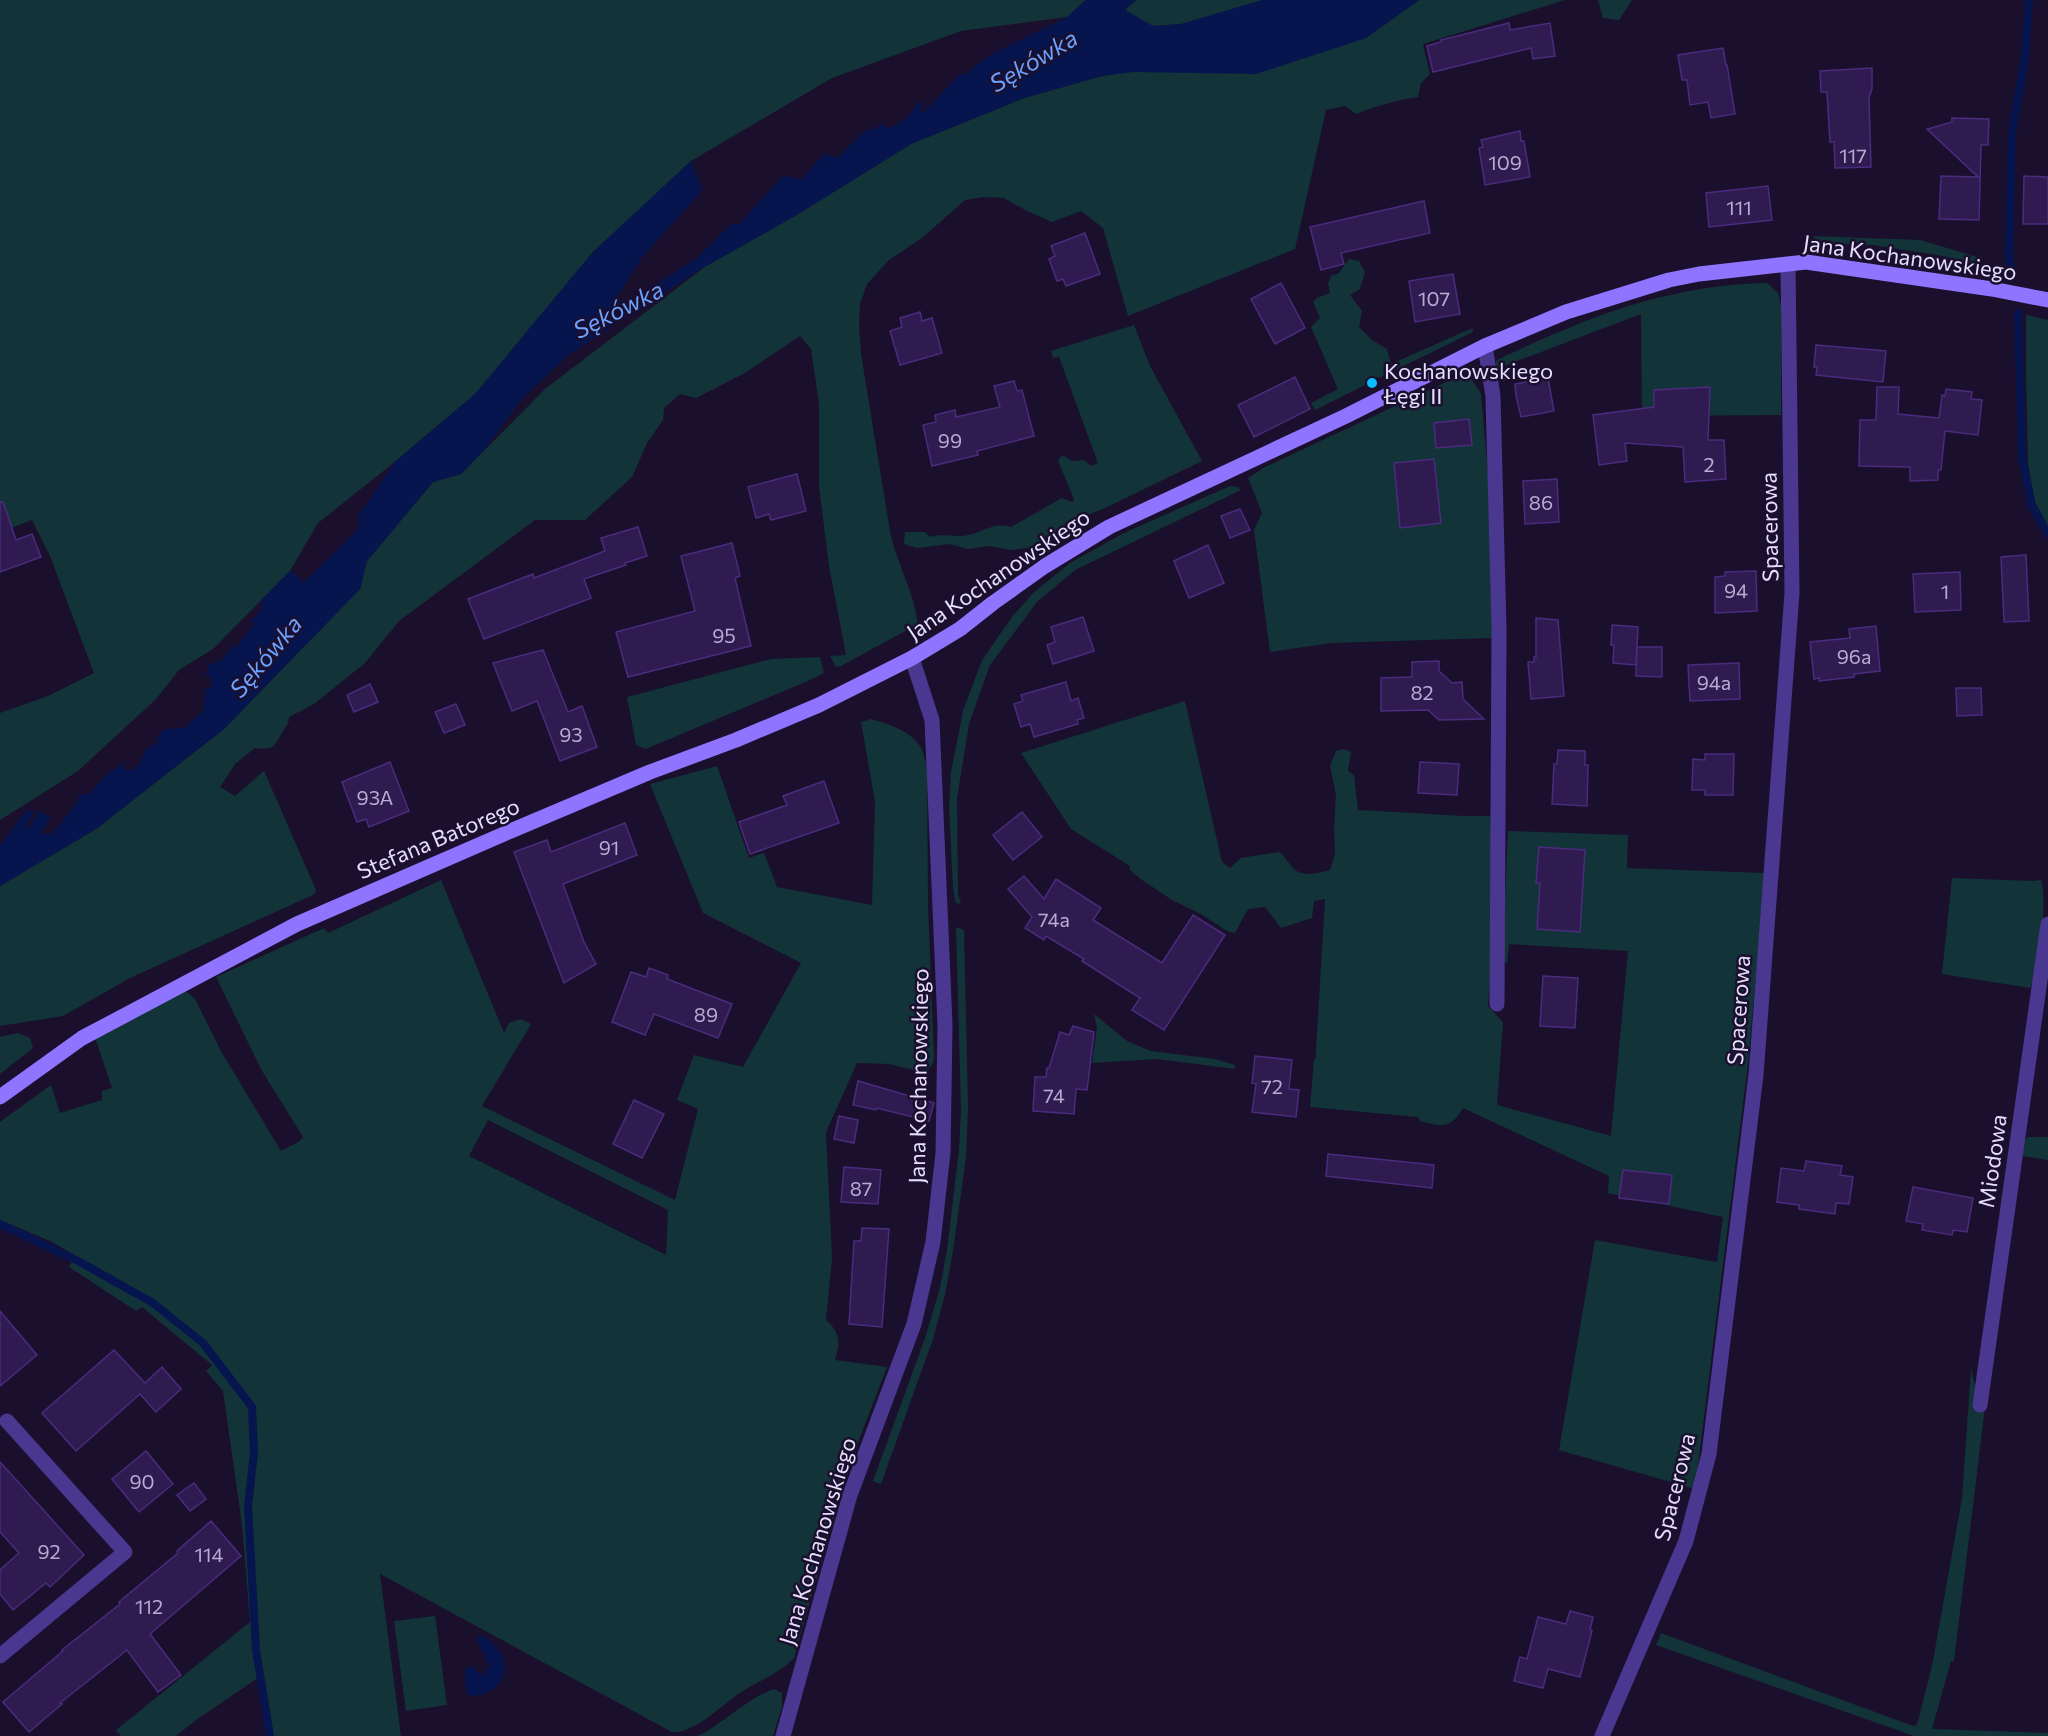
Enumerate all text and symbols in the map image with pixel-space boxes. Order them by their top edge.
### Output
water label: Sękówka [984,22,1082,98]
house number: 117 [1839,143,1867,167]
house number: 109 [1488,150,1522,174]
house number: 111 [1726,195,1752,219]
street label: Jana Kochanowskiego [1802,229,2018,285]
water label: Sękówka [568,274,668,344]
house number: 107 [1418,286,1450,310]
place label: Kochanowskiego Łęgi II [1383,357,1553,409]
marker: Kochanowskiego Łęgi II [1365,376,1379,390]
house number: 99 [938,428,962,452]
house number: 2 [1703,452,1715,476]
street label: Spacerowa [1755,472,1783,582]
house number: 86 [1529,490,1553,514]
street label: Jana Kochanowskiego [901,503,1095,645]
house number: 94 [1724,578,1748,602]
house number: 1 [1941,579,1949,603]
water label: Sękówka [223,609,307,703]
house number: 95 [712,623,736,647]
house number: 96a [1837,644,1871,668]
house number: 94a [1697,670,1731,694]
house number: 82 [1410,680,1434,704]
house number: 93 [559,722,583,746]
house number: 93A [357,785,394,809]
street label: Stefana Batorego [353,792,523,884]
house number: 91 [599,835,619,859]
house number: 74a [1038,907,1070,931]
street label: Spacerowa [1721,954,1755,1066]
street label: Jana Kochanowskiego [903,968,933,1184]
house number: 89 [694,1002,718,1026]
house number: 72 [1261,1074,1283,1098]
house number: 74 [1043,1083,1065,1107]
street label: Miodowa [1972,1112,2012,1210]
house number: 87 [850,1176,872,1200]
street label: Spacerowa [1648,1430,1700,1544]
street label: Jana Kochanowskiego [773,1434,861,1648]
house number: 90 [129,1469,155,1493]
house number: 92 [37,1539,61,1563]
house number: 114 [194,1542,224,1566]
house number: 112 [135,1594,163,1618]

